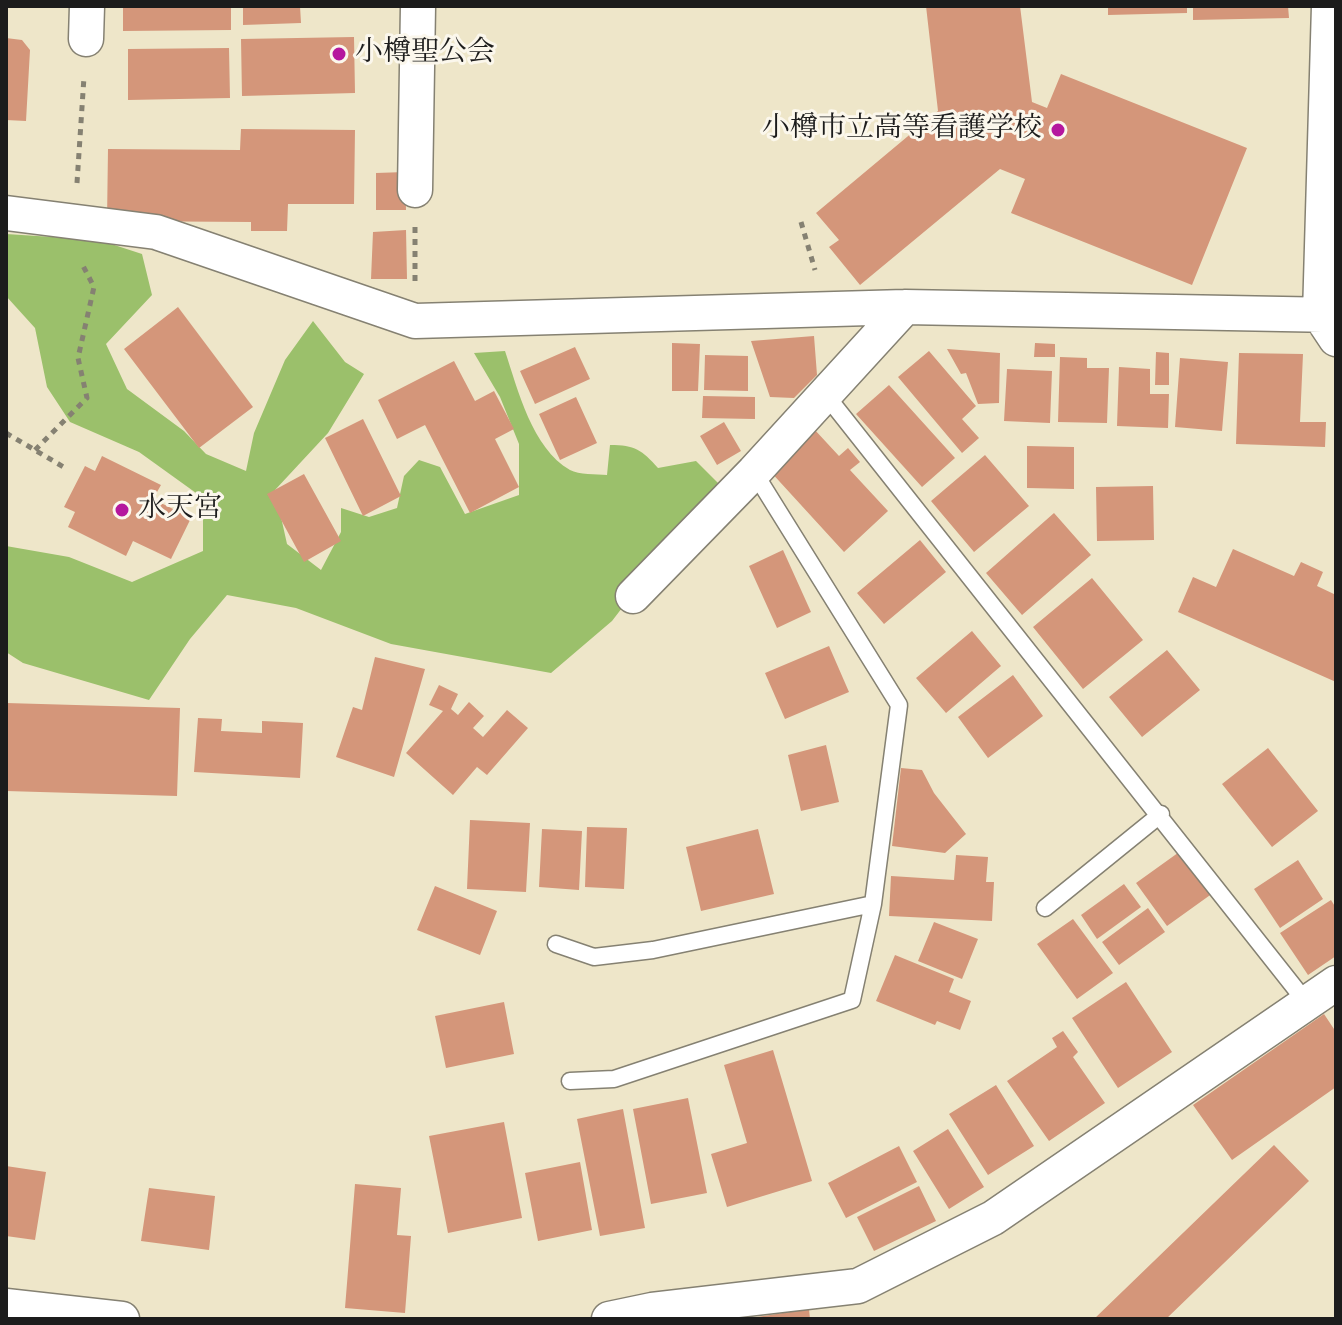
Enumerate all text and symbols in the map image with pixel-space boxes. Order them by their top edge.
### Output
place label: 小樽聖公会 [355,37,495,71]
marker: 小樽聖公会 [330,45,348,63]
place label: 小樽市立高等看護学校 [762,113,1042,147]
marker: 小樽市立高等看護学校 [1049,121,1067,139]
place label: 水天宮 [138,493,222,527]
marker: 水天宮 [113,501,131,519]

